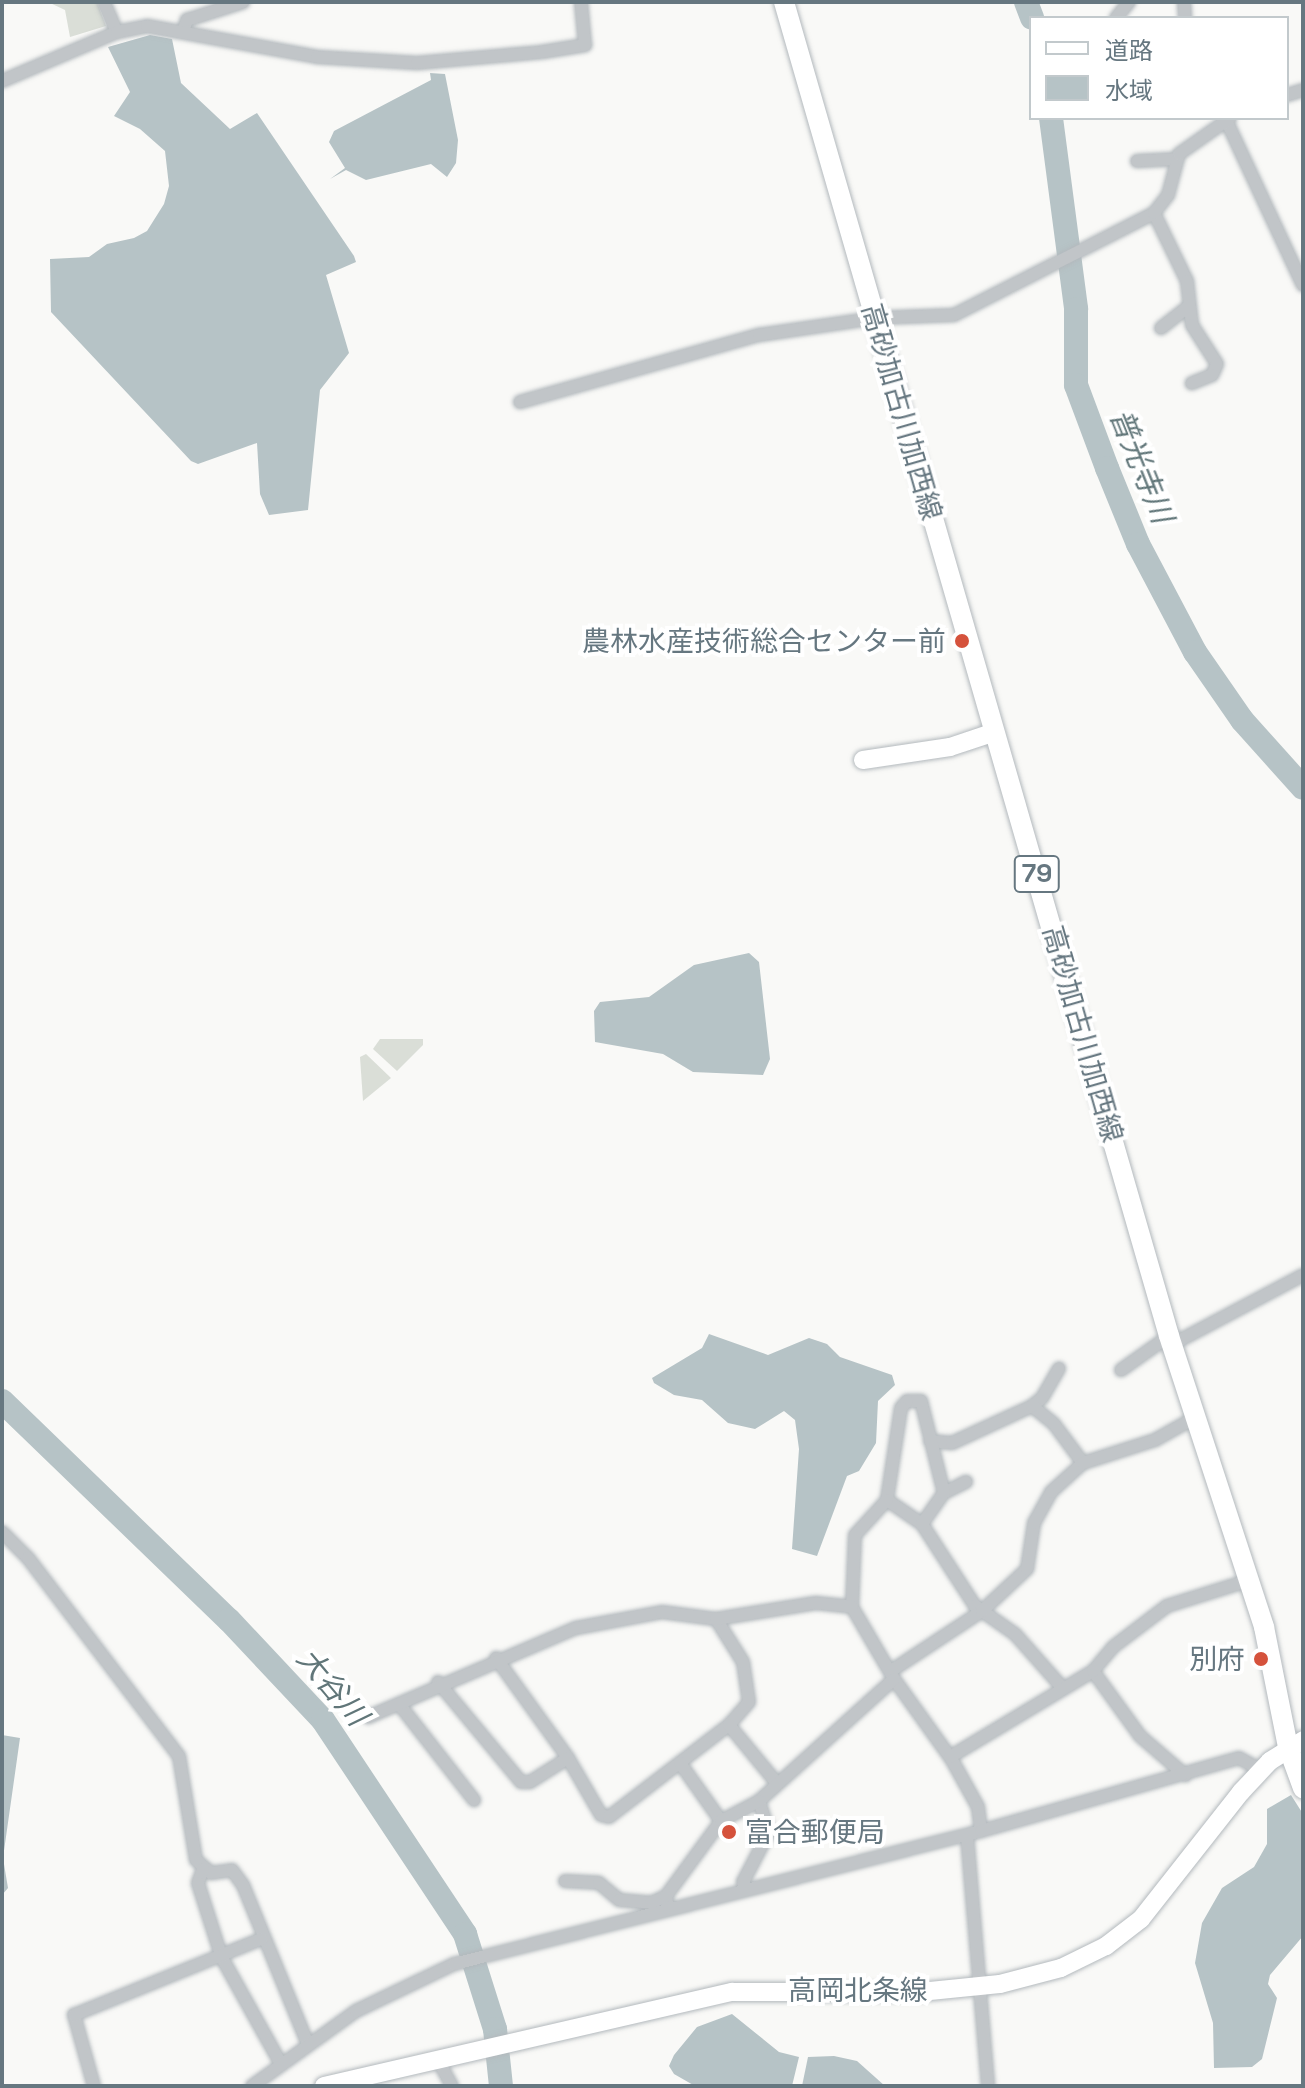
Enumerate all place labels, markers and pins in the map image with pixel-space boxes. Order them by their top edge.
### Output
place label: 農林水産技術総合センター前 [582,624,946,658]
marker: 農林水産技術総合センター前 [953,632,971,650]
place label: 別府 [1189,1642,1245,1676]
marker: 別府 [1252,1650,1270,1668]
place label: 富合郵便局 [745,1815,885,1849]
marker: 富合郵便局 [720,1823,738,1841]

